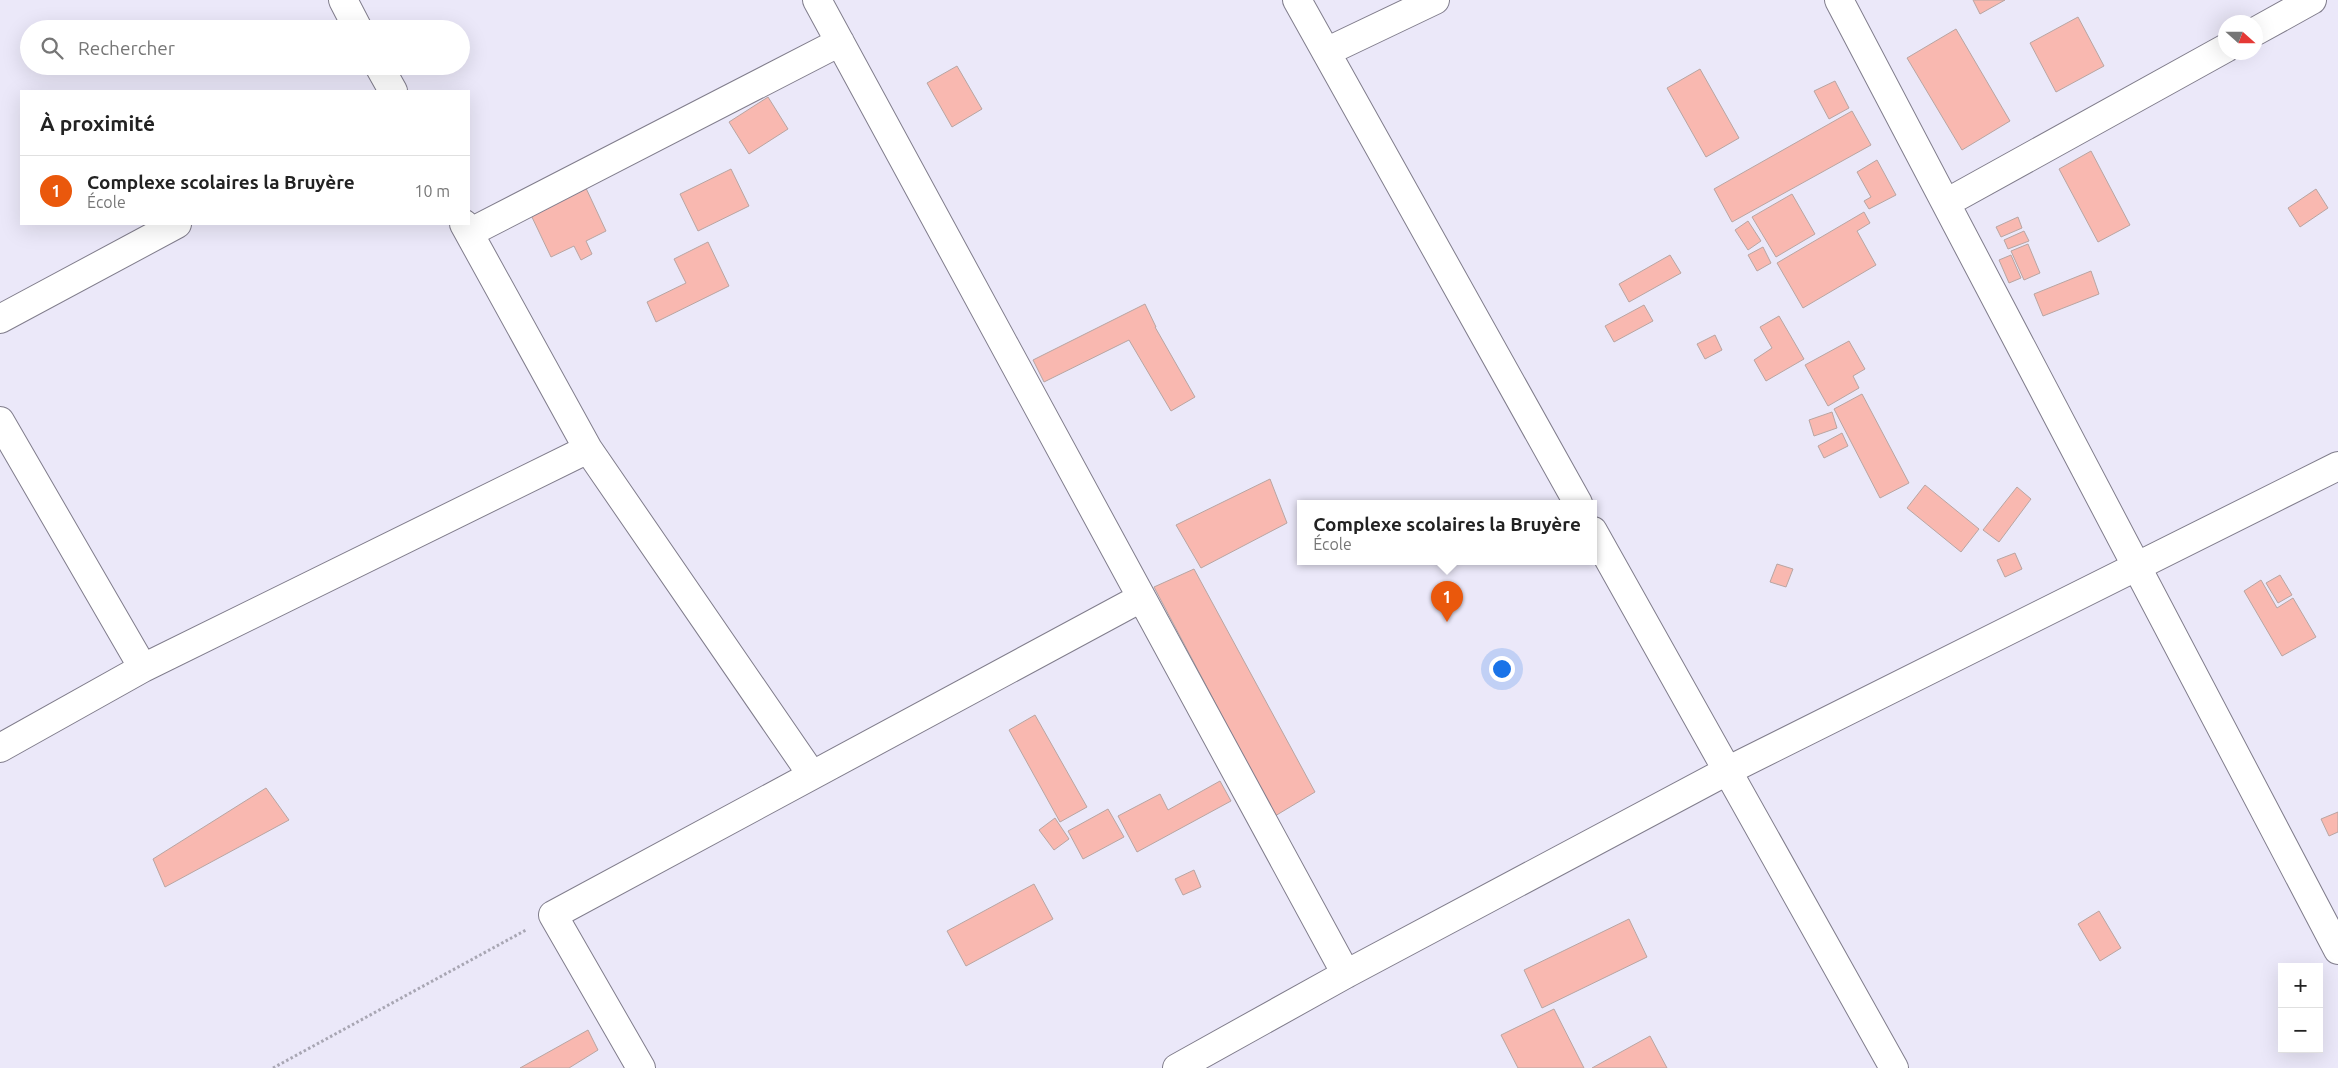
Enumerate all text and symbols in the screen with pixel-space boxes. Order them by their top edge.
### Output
north arrow [2218,15,2263,60]
search box [20,20,470,75]
icon: search [38,34,66,62]
text: Rechercher [78,37,175,59]
text: À proximité [40,111,155,135]
text: Complexe scolaires la Bruyère [87,171,355,193]
text: 1 [51,182,61,200]
text: 10 m [414,182,450,200]
text: École [87,193,126,211]
popup [1297,500,1597,565]
text: Complexe scolaires la Bruyère [1313,513,1581,535]
text: École [1313,535,1352,553]
pin: 1 [1431,581,1463,622]
your location [1489,656,1515,682]
map controls [2278,963,2323,1053]
button: + [2278,963,2323,1008]
button: − [2278,1008,2323,1053]

